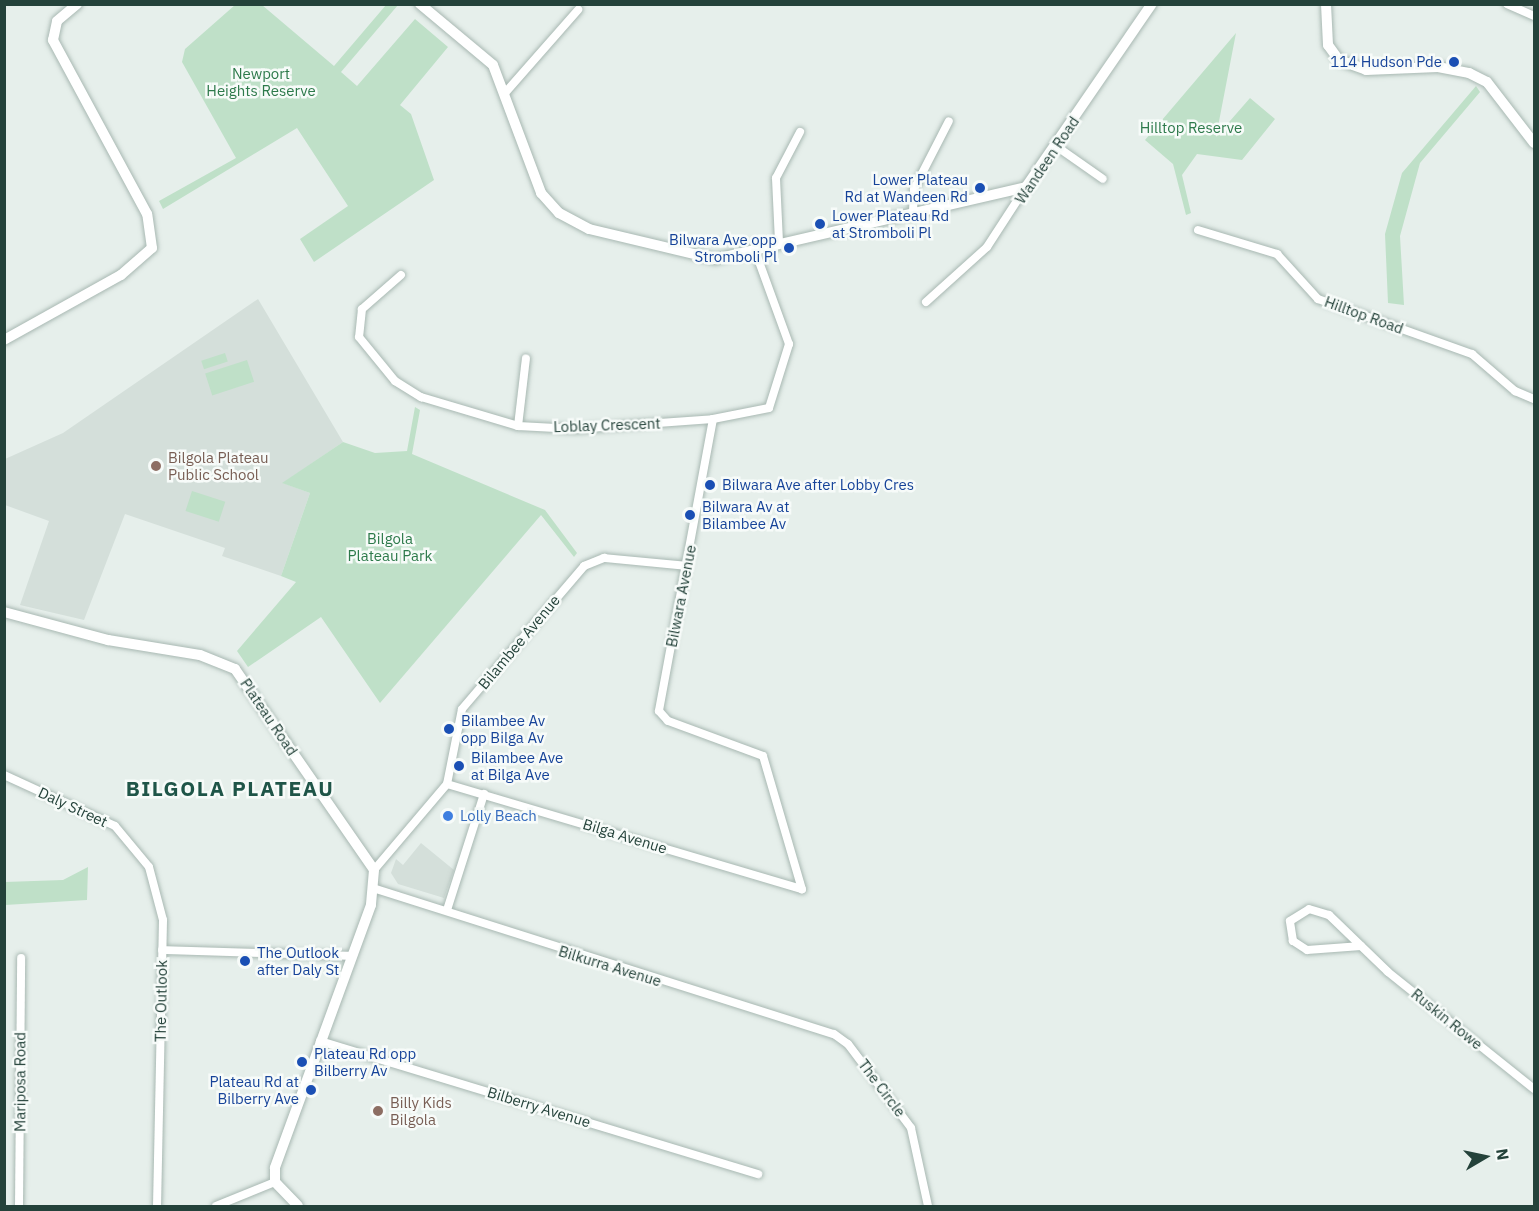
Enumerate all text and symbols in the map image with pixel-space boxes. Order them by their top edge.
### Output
place label: 114 Hudson Pde [1330,53,1442,71]
marker: 114 Hudson Pde [1447,55,1461,69]
park label: Newport Heights Reserve [206,64,316,99]
street label: Wandeen Road [1011,113,1083,207]
park label: Hilltop Reserve [1140,119,1242,137]
place label: Lower Plateau Rd at Wandeen Rd [845,170,968,205]
marker: Lower Plateau Rd at Wandeen Rd [973,181,987,195]
place label: Lower Plateau Rd at Stromboli Pl [832,206,949,241]
marker: Lower Plateau Rd at Stromboli Pl [813,217,827,231]
place label: Bilwara Ave opp Stromboli Pl [669,230,777,265]
marker: Bilwara Ave opp Stromboli Pl [782,241,796,255]
street label: Hilltop Road [1322,292,1406,338]
street label: Loblay Crescent [553,414,661,436]
place label: Bilgola Plateau Public School [168,448,269,483]
marker: Bilgola Plateau Public School [149,459,163,473]
place label: Bilwara Ave after Lobby Cres [722,476,914,494]
marker: Bilwara Ave after Lobby Cres [703,478,717,492]
place label: Bilwara Av at Bilambee Av [702,497,789,532]
marker: Bilwara Av at Bilambee Av [683,508,697,522]
park label: Bilgola Plateau Park [347,529,433,564]
street label: Bilwara Avenue [662,543,700,649]
street label: Bilambee Avenue [474,591,564,693]
street label: Plateau Road [237,675,301,759]
place label: Bilambee Av opp Bilga Av [461,711,545,746]
marker: Bilambee Av opp Bilga Av [442,722,456,736]
place label: Bilambee Ave at Bilga Ave [471,748,563,783]
marker: Bilambee Ave at Bilga Ave [452,759,466,773]
district label: BILGOLA PLATEAU [126,775,334,801]
street label: Daly Street [36,783,110,831]
place label: Lolly Beach [460,807,537,825]
marker: Lolly Beach [441,809,455,823]
street label: Bilga Avenue [581,815,669,857]
street label: Bilkurra Avenue [556,942,664,990]
place label: The Outlook after Daly St [257,943,339,978]
marker: The Outlook after Daly St [238,954,252,968]
street label: The Outlook [151,960,171,1042]
street label: Ruskin Rowe [1408,985,1486,1053]
street label: Mariposa Road [11,1032,29,1132]
place label: Plateau Rd opp Bilberry Av [314,1044,416,1079]
marker: Plateau Rd opp Bilberry Av [295,1055,309,1069]
street label: The Circle [855,1056,909,1120]
place label: Plateau Rd at Bilberry Ave [209,1072,299,1107]
marker: Plateau Rd at Bilberry Ave [304,1083,318,1097]
street label: Bilberry Avenue [485,1083,593,1131]
place label: Billy Kids Bilgola [390,1093,452,1128]
marker: Billy Kids Bilgola [371,1104,385,1118]
north arrow [1455,1127,1515,1187]
text: N [1492,1147,1514,1161]

